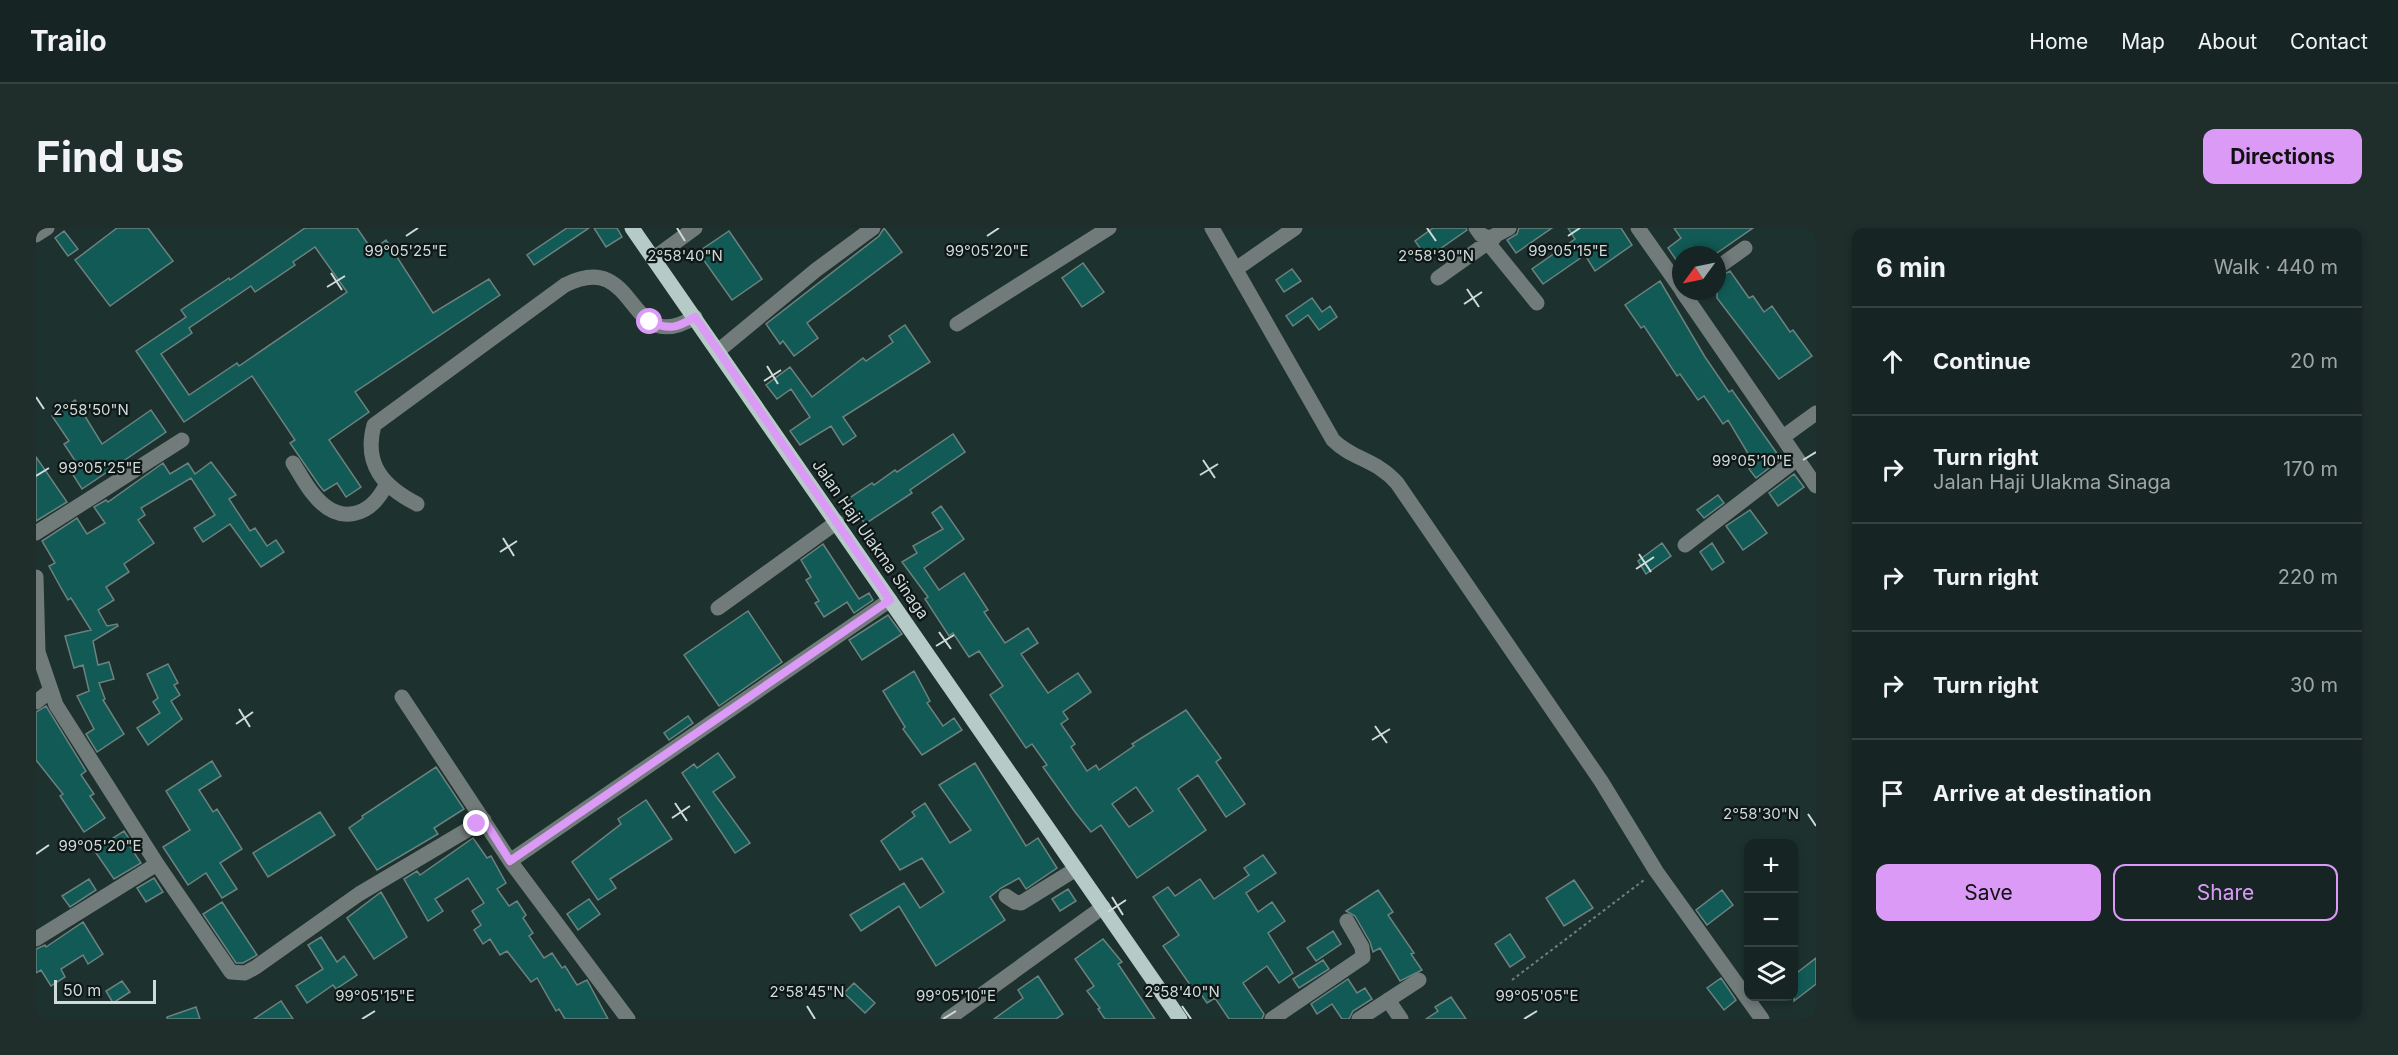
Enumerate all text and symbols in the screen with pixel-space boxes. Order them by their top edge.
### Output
text: Trailo [30,24,107,58]
text: Home [2029,29,2088,54]
text: Map [2121,29,2165,54]
text: About [2198,29,2257,54]
text: Contact [2290,29,2368,54]
button: Directions [2203,129,2362,184]
text: Find us [36,131,184,182]
text: 99°05'25"E [365,241,447,260]
text: 99°05'20"E [945,241,1029,260]
text: 99°05'15"E [1528,241,1608,260]
text: 2°58'40"N [647,246,723,265]
text: 2°58'30"N [1398,246,1474,265]
north arrow [1672,246,1726,300]
text: 6 min [1876,252,1946,283]
text: Walk · 440 m [2214,255,2338,279]
route start [636,308,662,334]
icon: ahead [1876,345,1909,378]
text: Continue [1933,348,2031,374]
text: 20 m [2290,349,2338,373]
text: 2°58'50"N [53,400,129,419]
text: Turn right [1933,444,2039,470]
text: 99°05'10"E [1712,451,1792,470]
icon: right [1876,453,1909,486]
street label: Jalan Haji Ulakma Sinaga [808,455,934,623]
text: 170 m [2283,457,2338,481]
text: 99°05'25"E [59,458,141,477]
text: Jalan Haji Ulakma Sinaga [1933,470,2171,494]
icon: right [1876,561,1909,594]
text: Turn right [1933,564,2039,590]
text: 220 m [2278,565,2338,589]
icon: right [1876,669,1909,702]
text: Turn right [1933,672,2039,698]
text: 30 m [2290,673,2338,697]
icon: arrive [1876,777,1909,810]
text: Arrive at destination [1933,780,2152,806]
text: 2°58'30"N [1723,804,1799,823]
route end [463,810,489,836]
text: 99°05'20"E [58,836,142,855]
map controls [1744,839,1798,1001]
button: + [1744,839,1798,893]
button: Save [1876,864,2101,921]
button: Share [2113,864,2338,921]
button: − [1744,893,1798,947]
button: layers [1744,947,1798,1001]
scale bar [54,977,156,1004]
text: 50 m [63,980,101,1000]
text: 2°58'45"N [769,982,845,1001]
text: 2°58'40"N [1144,982,1220,1001]
text: 99°05'15"E [335,986,415,1005]
text: 99°05'10"E [916,986,996,1005]
text: 99°05'05"E [1495,986,1579,1005]

